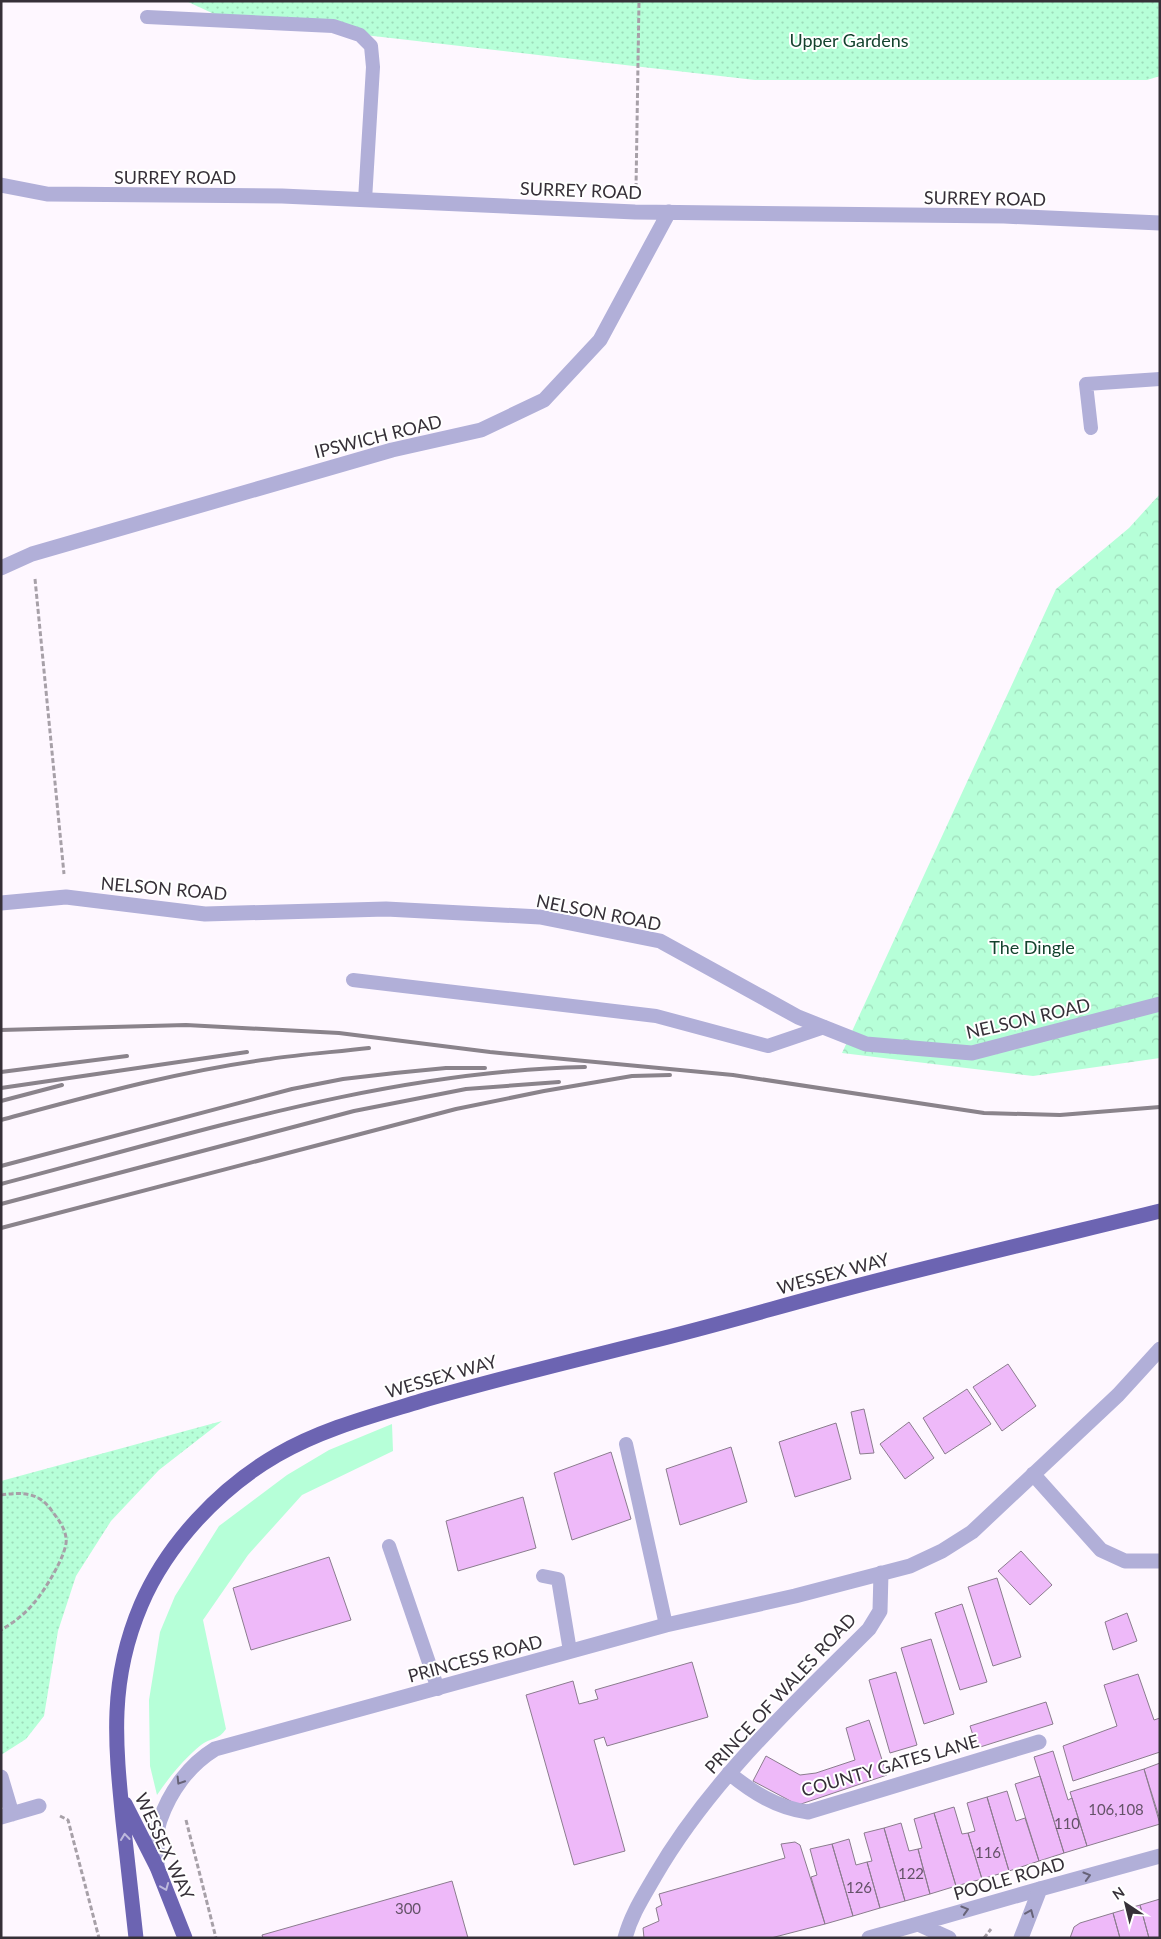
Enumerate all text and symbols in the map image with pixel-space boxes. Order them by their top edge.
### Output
park label: Upper Gardens [789,29,909,51]
street label: SURREY ROAD [114,166,236,188]
street label: SURREY ROAD [520,177,642,203]
street label: SURREY ROAD [924,186,1046,210]
street label: IPSWICH ROAD [312,410,444,462]
street label: NELSON ROAD [100,872,228,904]
street label: NELSON ROAD [535,889,663,935]
park label: The Dingle [989,936,1075,958]
street label: NELSON ROAD [964,993,1092,1043]
street label: WESSEX WAY [775,1247,892,1299]
street label: WESSEX WAY [383,1349,500,1402]
street label: PRINCE OF WALES ROAD [700,1608,860,1778]
street label: PRINCESS ROAD [405,1629,545,1687]
street label: COUNTY GATES LANE [799,1729,981,1801]
one-way arrow [177,1776,187,1785]
street label: WESSEX WAY [131,1789,200,1903]
house number: 106,108 [1088,1800,1144,1818]
house number: 110 [1054,1814,1080,1832]
one-way arrow [120,1833,131,1841]
house number: 116 [975,1843,1001,1861]
street label: POOLE ROAD [951,1852,1067,1904]
house number: 122 [898,1864,924,1882]
one-way arrow [1082,1872,1091,1882]
house number: 126 [846,1878,872,1896]
north arrow [1101,1879,1151,1929]
one-way arrow [159,1882,170,1891]
text: N [1109,1883,1128,1903]
house number: 300 [395,1899,421,1917]
one-way arrow [960,1906,968,1916]
one-way arrow [1023,1909,1034,1918]

